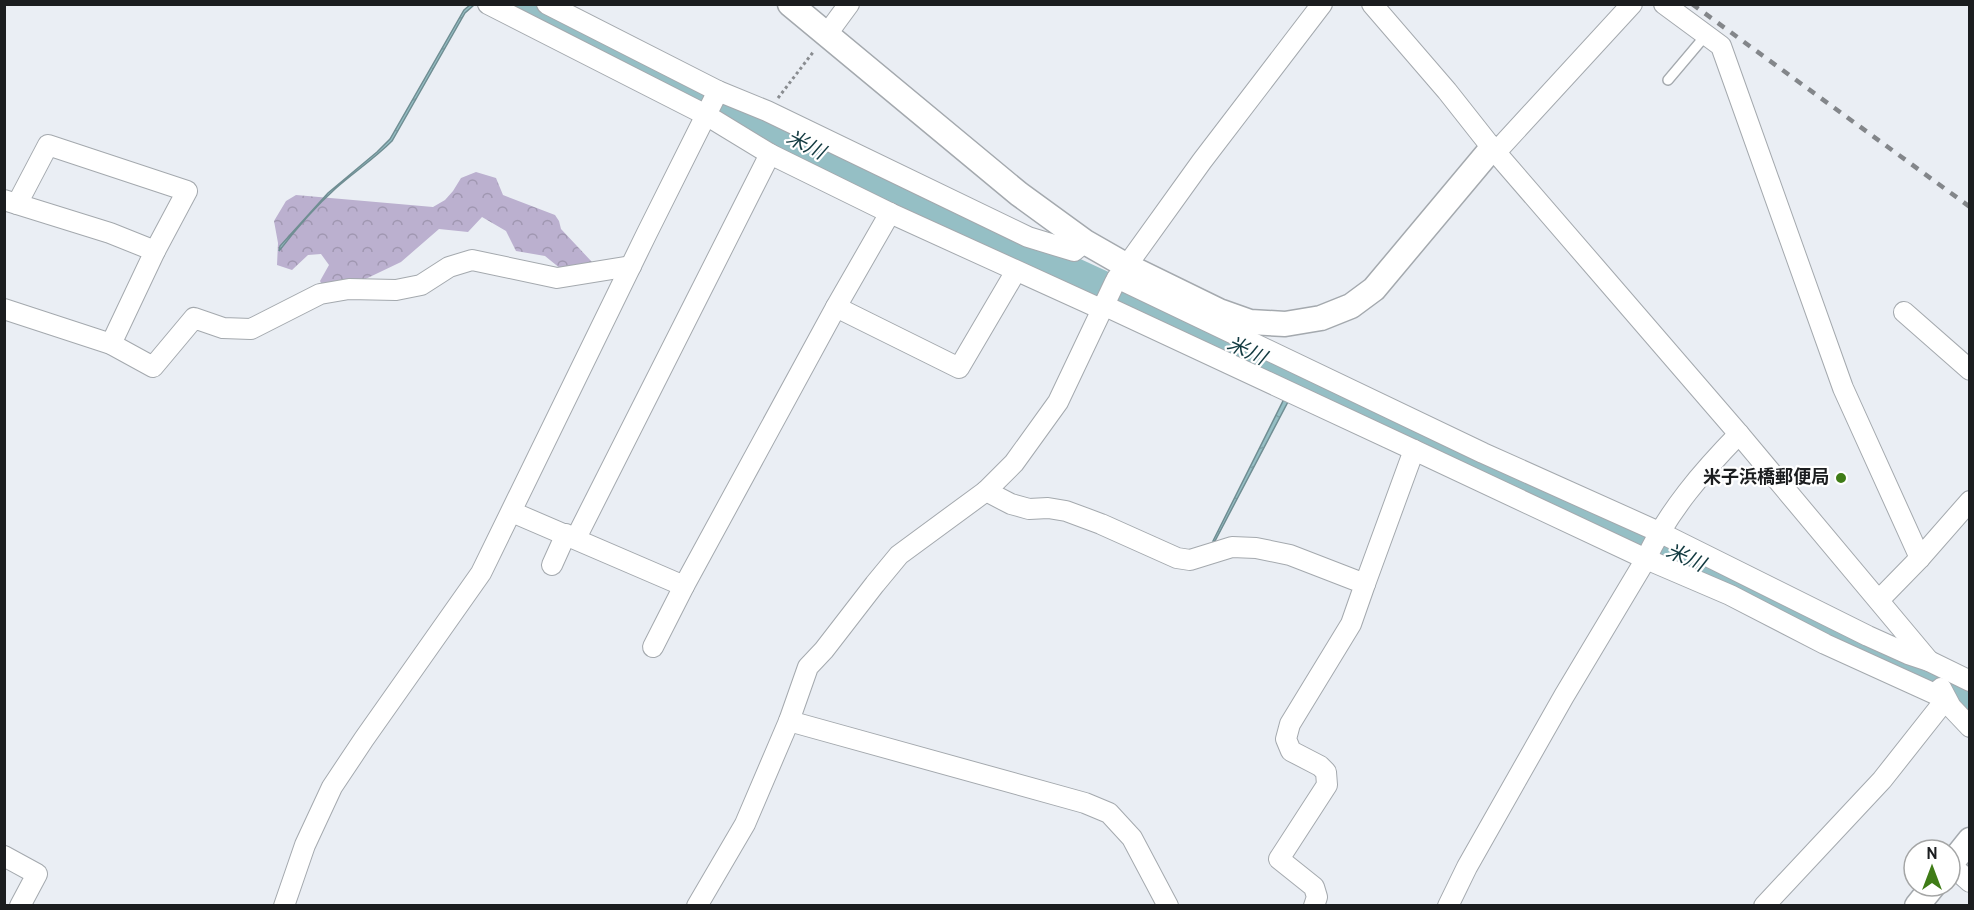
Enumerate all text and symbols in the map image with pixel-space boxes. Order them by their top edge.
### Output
water label: 米川 [781,125,831,168]
water label: 米川 [1222,332,1271,373]
place label: 米子浜橋郵便局 [1703,467,1829,490]
marker: 米子浜橋郵便局 [1834,471,1848,485]
water label: 米川 [1661,539,1710,580]
north arrow [1902,838,1962,898]
text: N [1926,845,1938,865]

